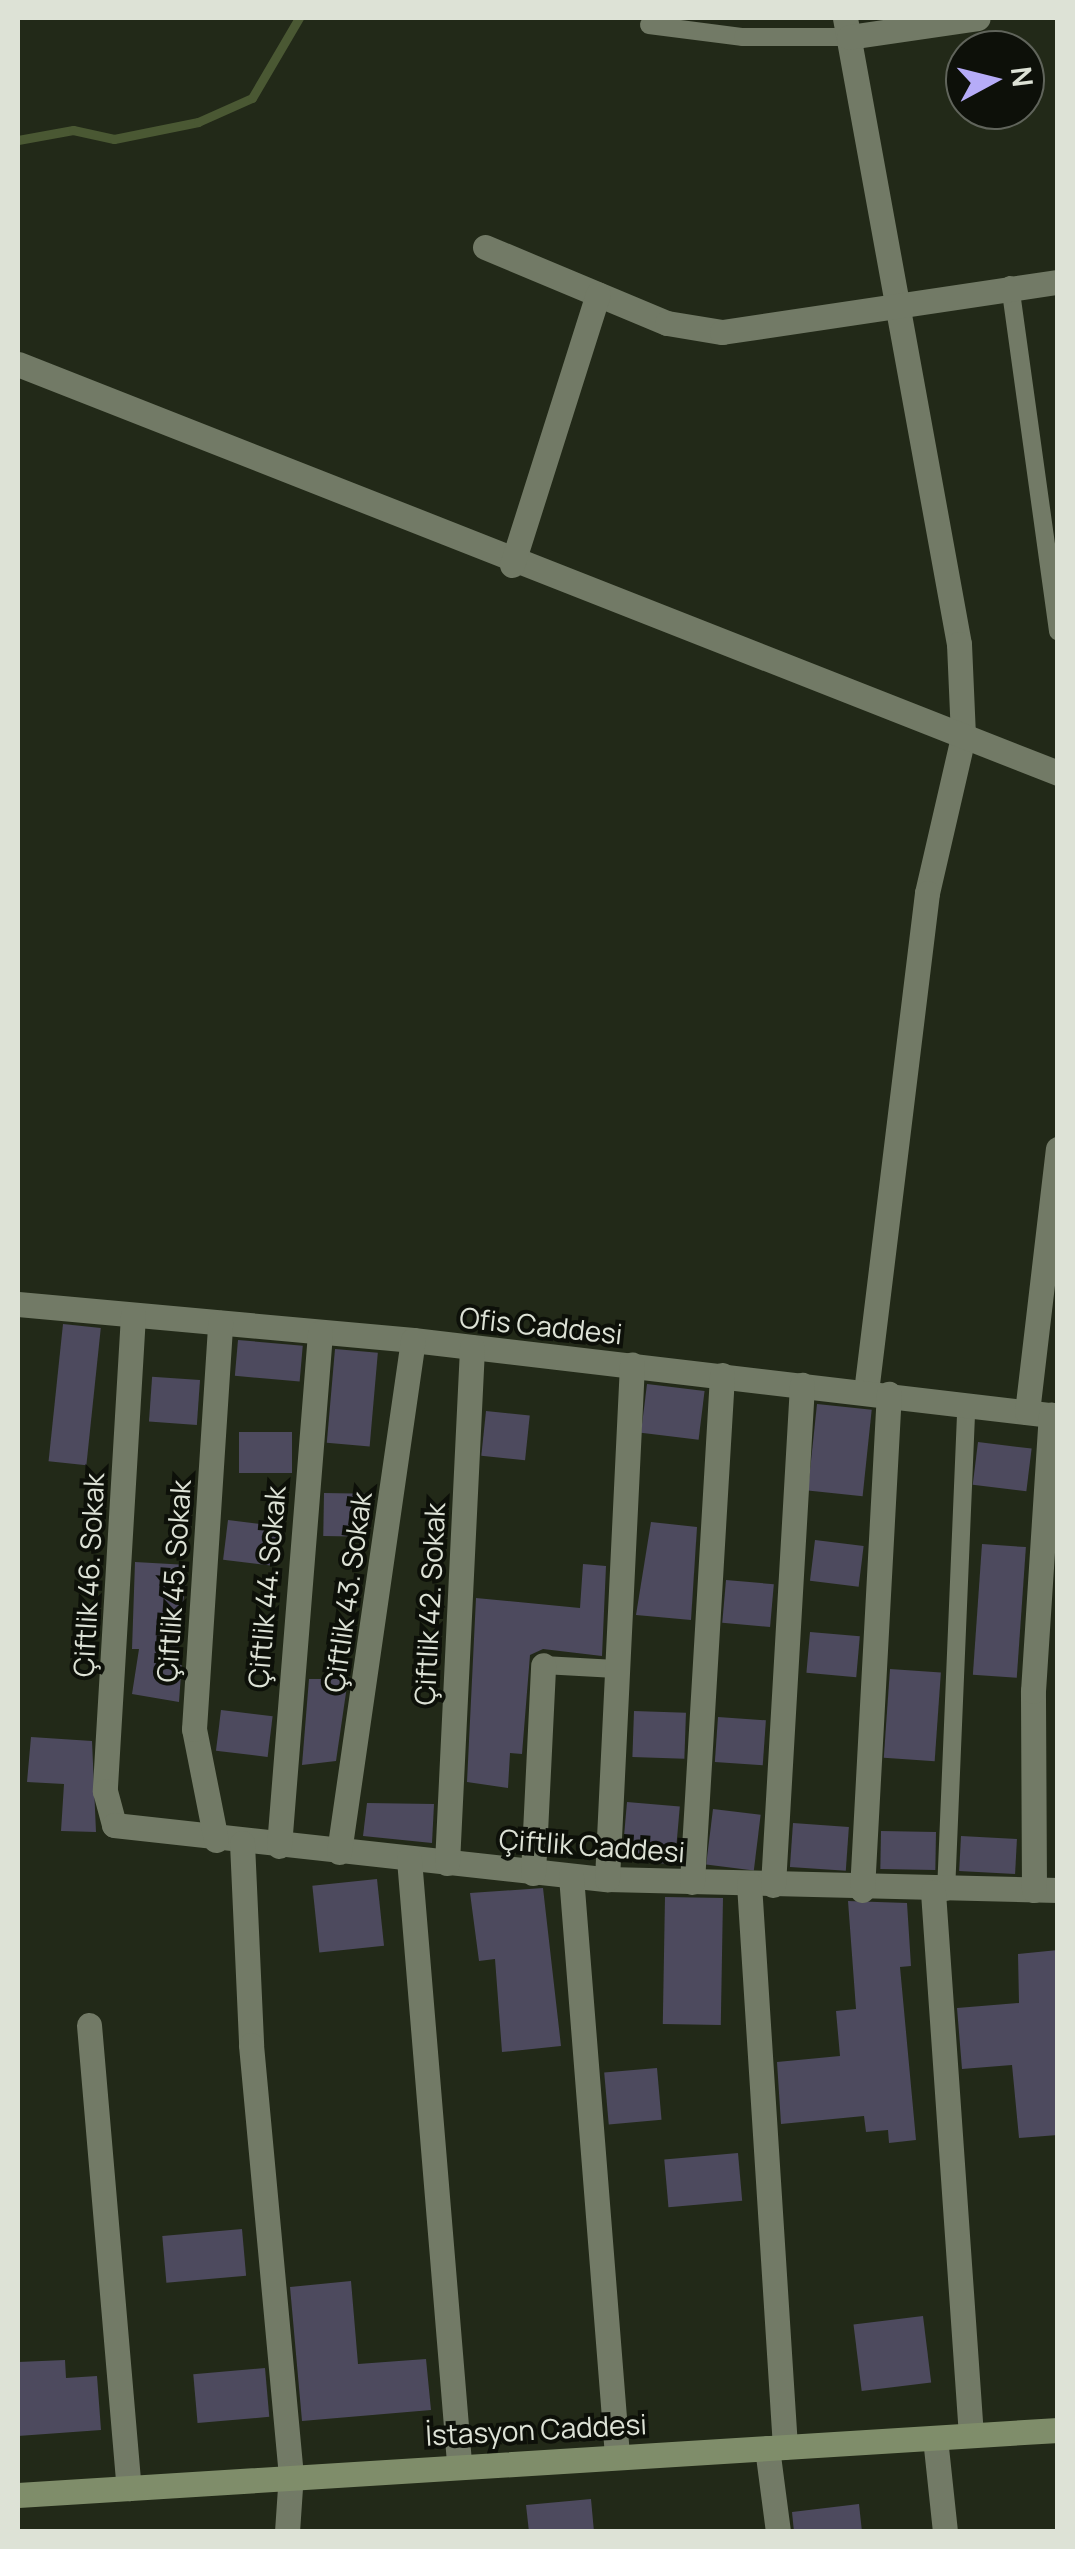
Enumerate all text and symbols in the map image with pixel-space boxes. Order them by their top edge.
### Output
north arrow [945,30,1045,130]
text: N [1003,64,1043,89]
street label: Ofis Caddesi [458,1300,624,1350]
street label: Çiftlik 46. Sokak [66,1472,110,1678]
street label: Çiftlik 45. Sokak [149,1479,197,1683]
street label: Çiftlik 44. Sokak [240,1484,292,1690]
street label: Çiftlik 43. Sokak [316,1490,378,1694]
street label: Çiftlik 42. Sokak [407,1502,451,1706]
street label: Çiftlik Caddesi [498,1822,686,1868]
street label: İstasyon Caddesi [425,2406,647,2452]

